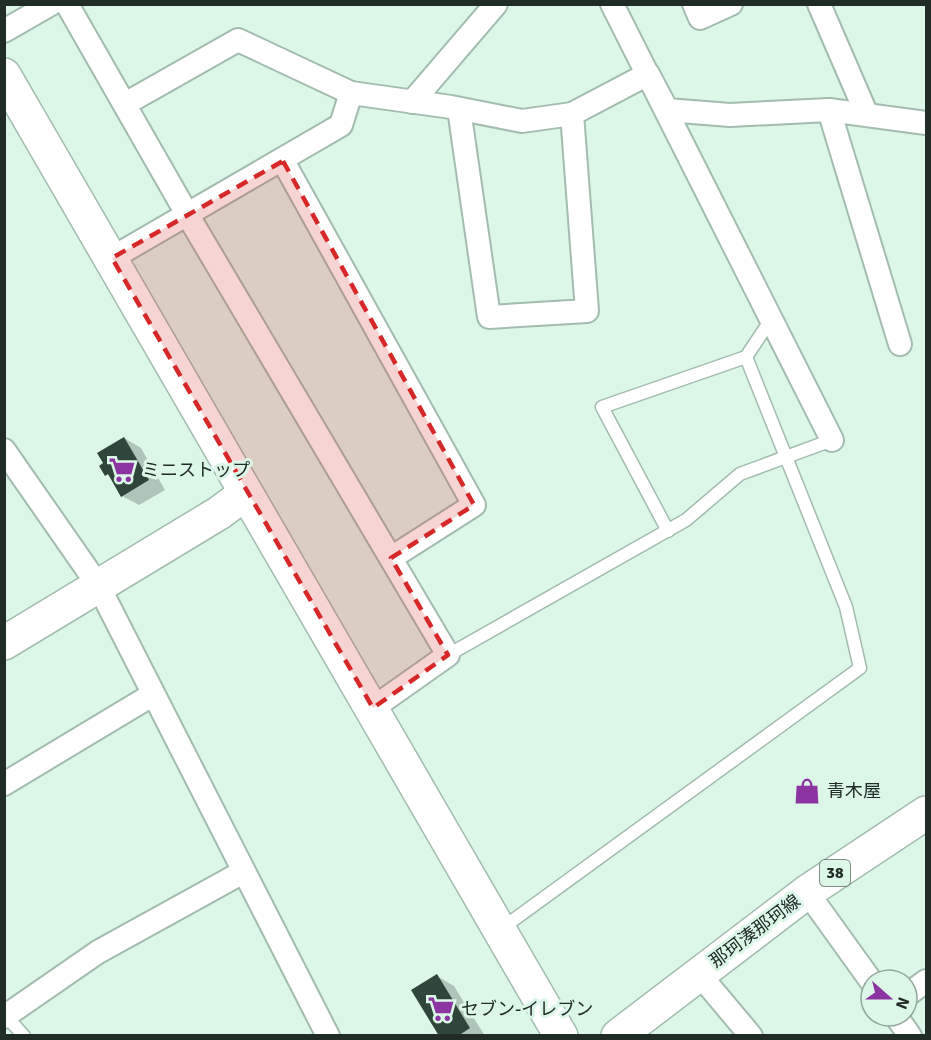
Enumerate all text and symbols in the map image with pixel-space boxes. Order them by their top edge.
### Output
supermarket icon: ミニストップ [107,455,137,485]
place label: ミニストップ [142,459,250,481]
shop icon: 青木屋 [792,776,822,806]
place label: 青木屋 [827,780,881,802]
road number: 38 [820,860,850,886]
street label: 那珂湊那珂線 [705,890,805,972]
north arrow [859,968,919,1028]
supermarket icon: セブン-イレブン [426,994,456,1024]
text: N [891,994,913,1012]
place label: セブン-イレブン [461,998,593,1020]

